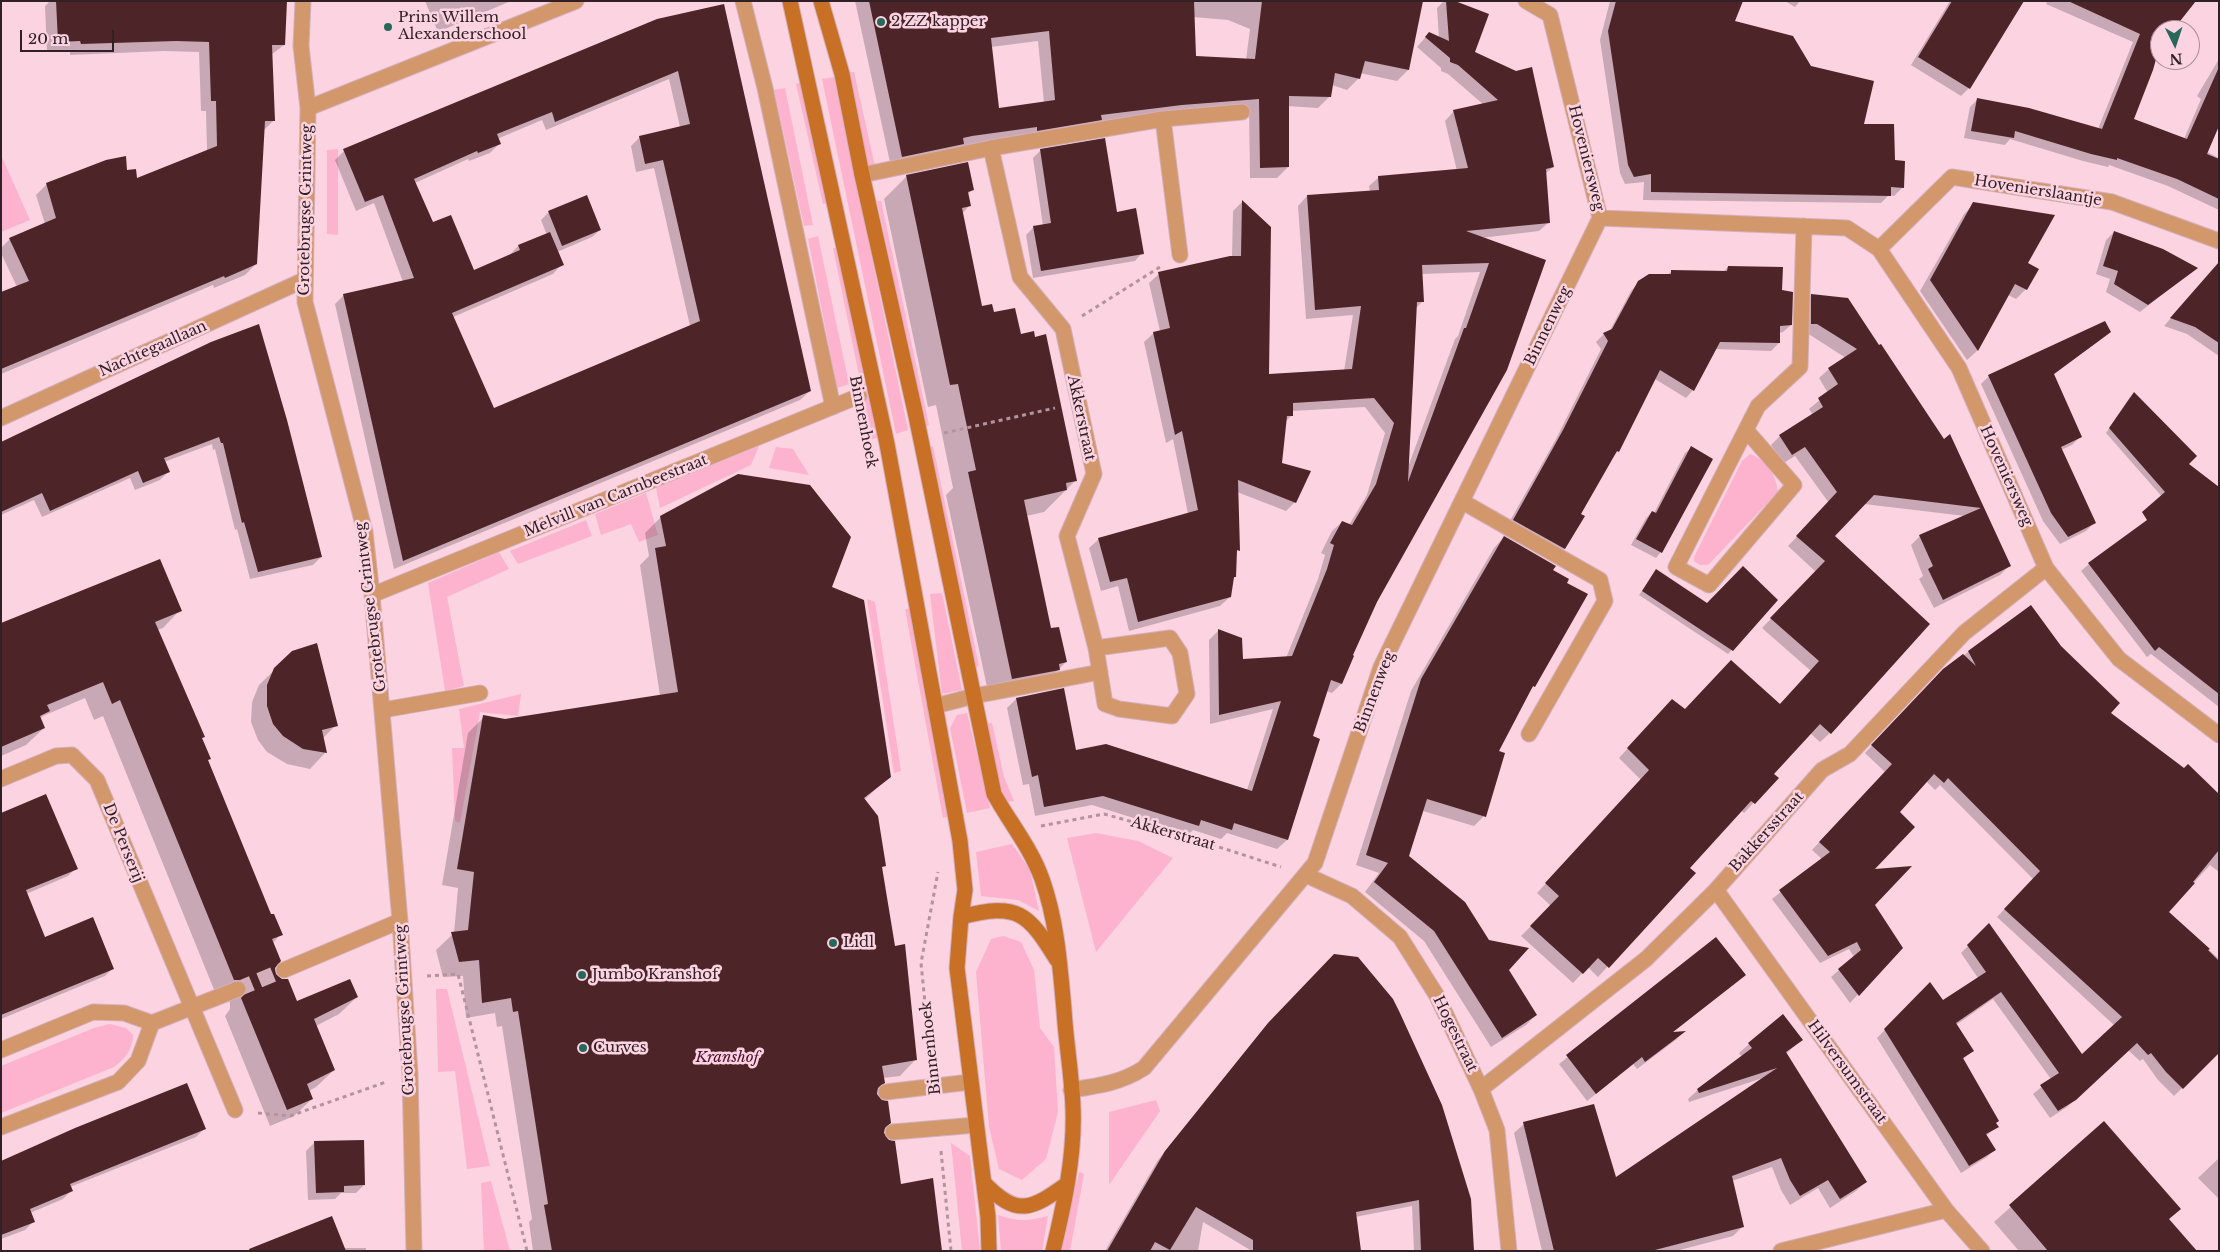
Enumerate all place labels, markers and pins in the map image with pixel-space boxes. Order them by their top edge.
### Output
place label: Prins Willem Alexanderschool [398,9,526,44]
place label: 2 ZZ kapper [891,13,986,31]
marker: 2 ZZ kapper [875,16,887,28]
marker: Prins Willem Alexanderschool [382,21,394,33]
place label: Lidl [843,934,874,952]
marker: Lidl [827,937,839,949]
place label: Jumbo Kranshof [592,966,718,984]
marker: Jumbo Kranshof [576,969,588,981]
place label: Curves [593,1039,646,1057]
marker: Curves [577,1042,589,1054]

